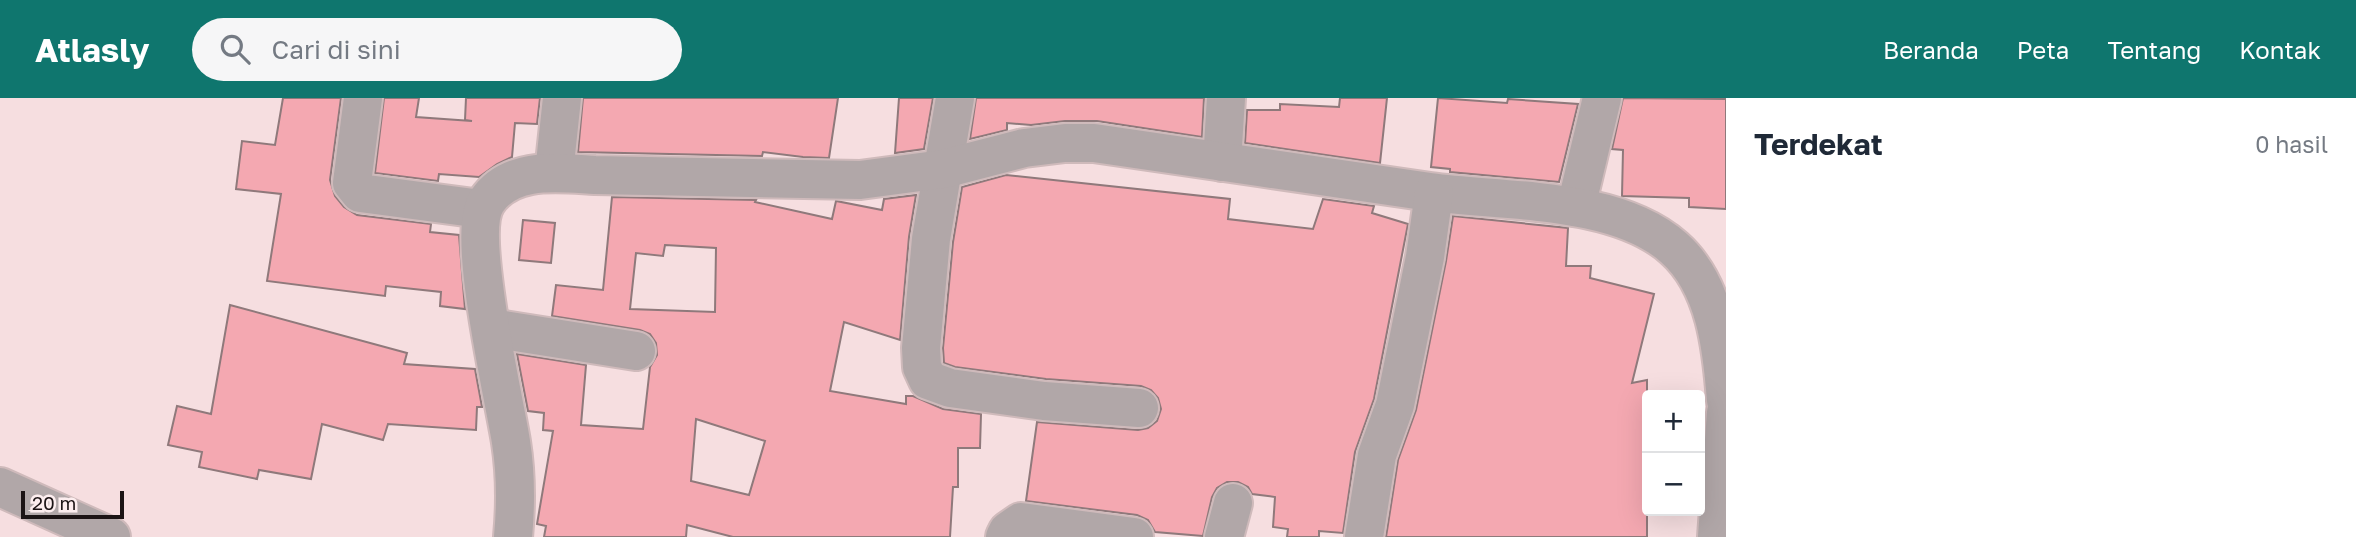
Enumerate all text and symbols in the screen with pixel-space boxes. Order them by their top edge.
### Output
search box [192,18,682,81]
text: Atlasly [35,30,150,69]
icon: search [216,30,254,68]
text: Cari di sini [272,34,401,65]
text: Beranda [1883,35,1979,64]
text: Peta [2017,35,2069,64]
text: Tentang [2107,35,2201,64]
text: Kontak [2239,35,2321,64]
text: Terdekat [1754,126,1883,162]
text: 0 hasil [2255,130,2328,158]
map controls [1642,390,1705,516]
button: + [1642,390,1705,453]
button: − [1642,453,1705,516]
scale bar [21,488,124,520]
text: 20 m [32,491,76,514]

